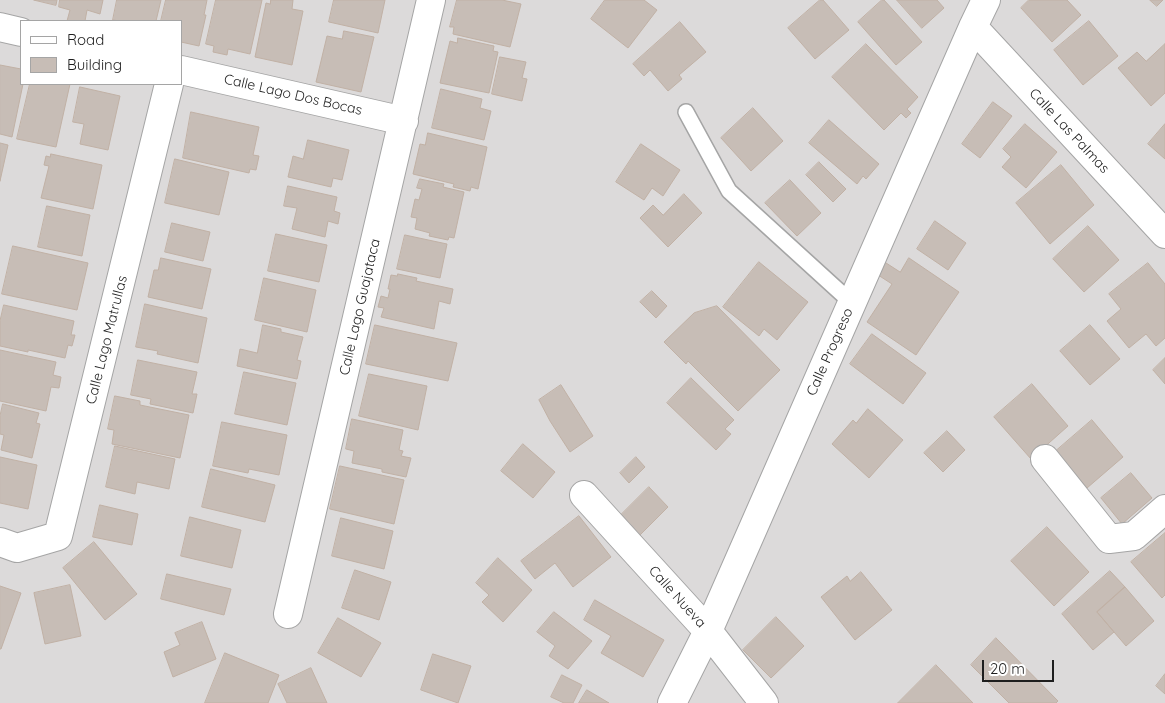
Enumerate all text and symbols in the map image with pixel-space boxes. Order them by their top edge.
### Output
legend [20,20,182,85]
text: Road [67,30,104,49]
text: Building [67,55,122,74]
street label: Calle Lago Dos Bocas [222,71,364,119]
street label: Calle Las Palmas [1025,85,1113,177]
street label: Calle Lago Guajataca [336,237,384,377]
street label: Calle Lago Matrullas [83,274,131,406]
street label: Calle Progreso [803,306,857,398]
street label: Calle Nueva [645,563,709,631]
scale bar [985,650,1058,682]
text: 20 m [990,659,1025,678]

